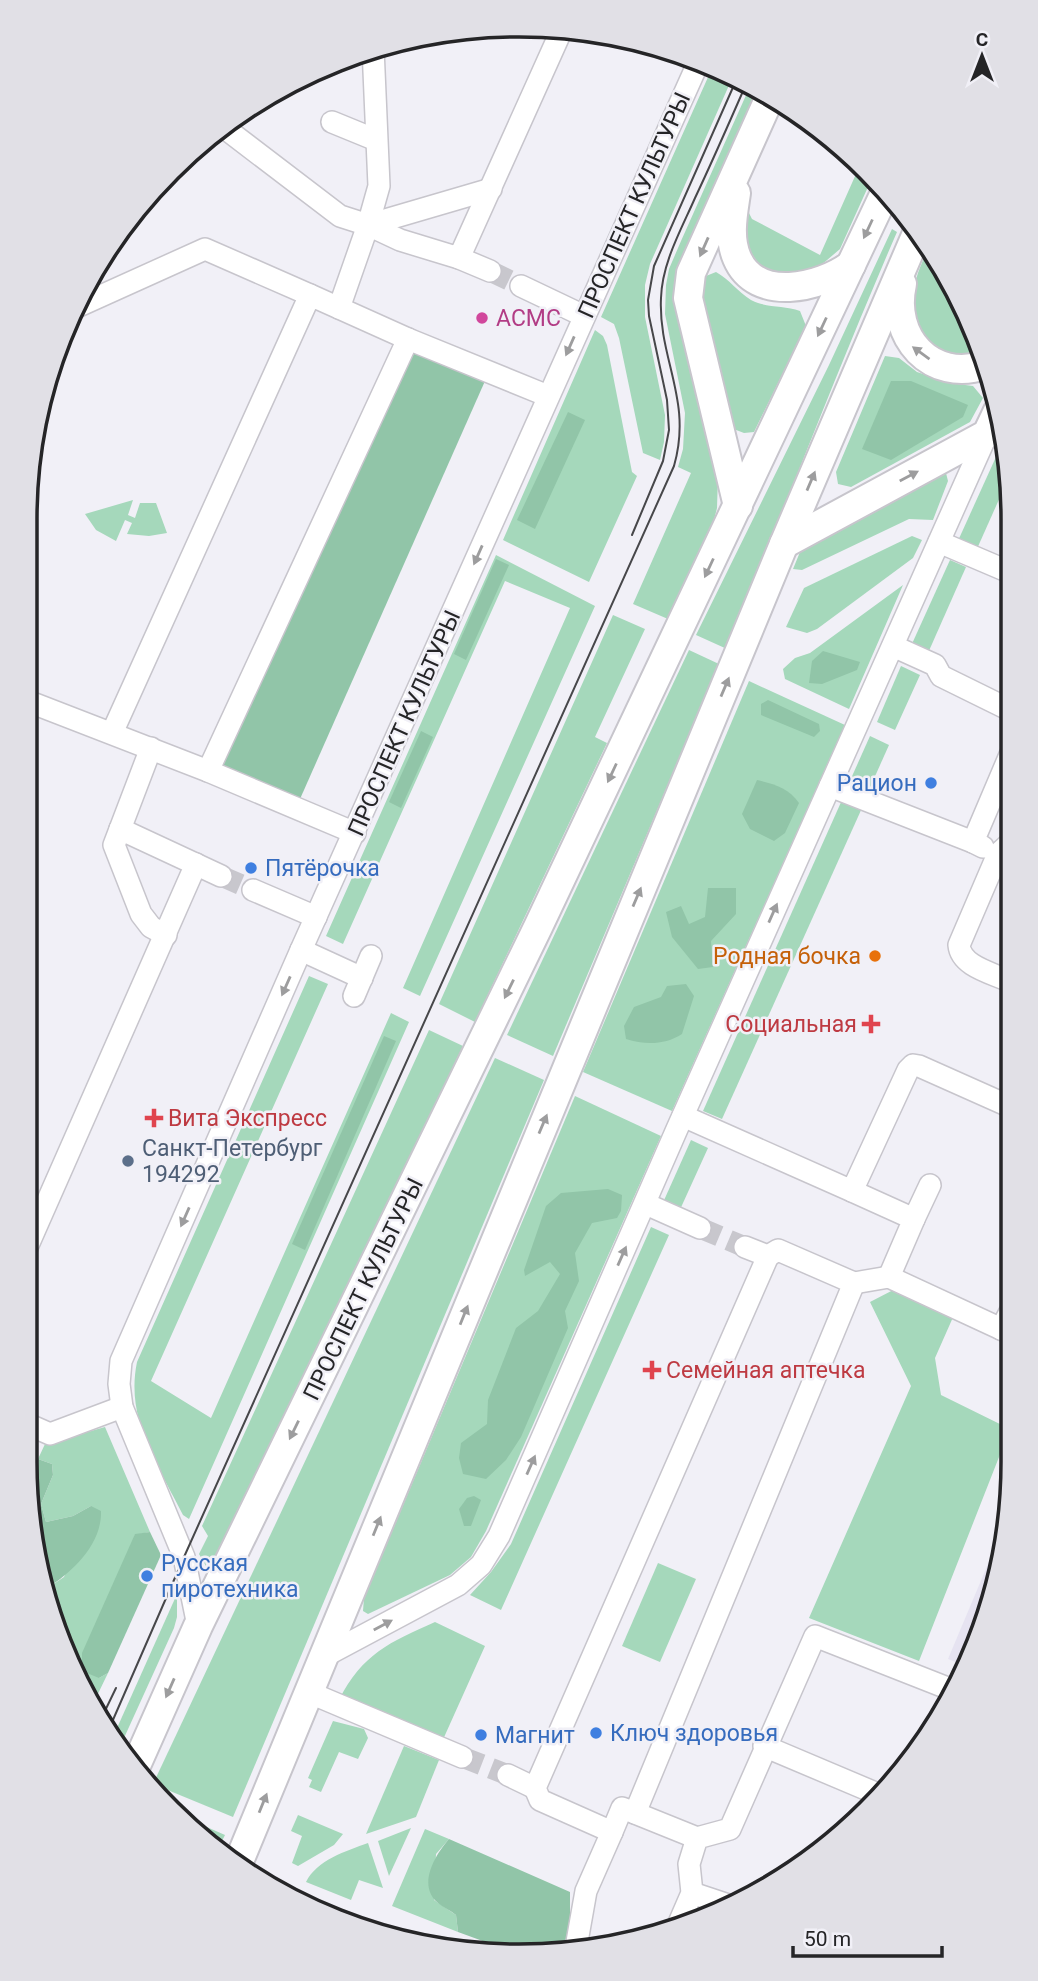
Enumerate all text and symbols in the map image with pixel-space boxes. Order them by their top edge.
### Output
north arrow [947,21,1017,91]
text: С [976,28,988,51]
street label: ПРОСПЕКТ КУЛЬТУРЫ [573,88,696,322]
one-way arrow [862,219,874,239]
one-way arrow [698,237,710,257]
place label: АСМС [496,305,561,332]
marker: АСМС [474,310,490,326]
one-way arrow [816,317,828,337]
one-way arrow [564,336,575,357]
one-way arrow [913,345,931,360]
one-way arrow [899,470,918,482]
one-way arrow [805,471,817,491]
one-way arrow [473,544,484,565]
one-way arrow [703,558,715,578]
street label: ПРОСПЕКТ КУЛЬТУРЫ [343,606,466,840]
one-way arrow [720,677,731,698]
one-way arrow [606,763,617,784]
place label: Рацион [837,770,917,797]
marker: Рацион [923,775,939,791]
place label: Пятёрочка [265,855,380,882]
marker: Пятёрочка [243,860,259,876]
one-way arrow [631,887,643,907]
one-way arrow [768,903,779,924]
place label: Родная бочка [713,943,861,970]
marker: Родная бочка [867,948,883,964]
one-way arrow [280,976,292,996]
one-way arrow [503,979,514,999]
place label: Социальная [725,1011,857,1038]
marker: Социальная [863,1016,879,1032]
place label: Вита Экспресс [168,1105,327,1132]
marker: Вита Экспресс [146,1110,162,1126]
one-way arrow [538,1114,549,1135]
place label: Санкт-Петербург 194292 [142,1135,323,1188]
marker: Санкт-Петербург 194292 [120,1153,136,1169]
street label: ПРОСПЕКТ КУЛЬТУРЫ [298,1174,429,1405]
one-way arrow [179,1207,190,1228]
one-way arrow [617,1246,628,1267]
one-way arrow [459,1305,470,1326]
place label: Семейная аптечка [666,1357,865,1384]
marker: Семейная аптечка [644,1362,660,1378]
one-way arrow [288,1420,299,1440]
one-way arrow [526,1454,537,1475]
one-way arrow [372,1515,383,1536]
place label: Русская пиротехника [161,1550,299,1603]
marker: Русская пиротехника [139,1568,155,1584]
one-way arrow [373,1619,393,1630]
one-way arrow [164,1678,176,1698]
place label: Ключ здоровья [610,1720,778,1747]
place label: Магнит [495,1722,575,1749]
marker: Ключ здоровья [588,1725,604,1741]
marker: Магнит [473,1727,489,1743]
one-way arrow [257,1793,269,1813]
scale bar [793,1914,942,1958]
text: 50 m [804,1927,851,1951]

